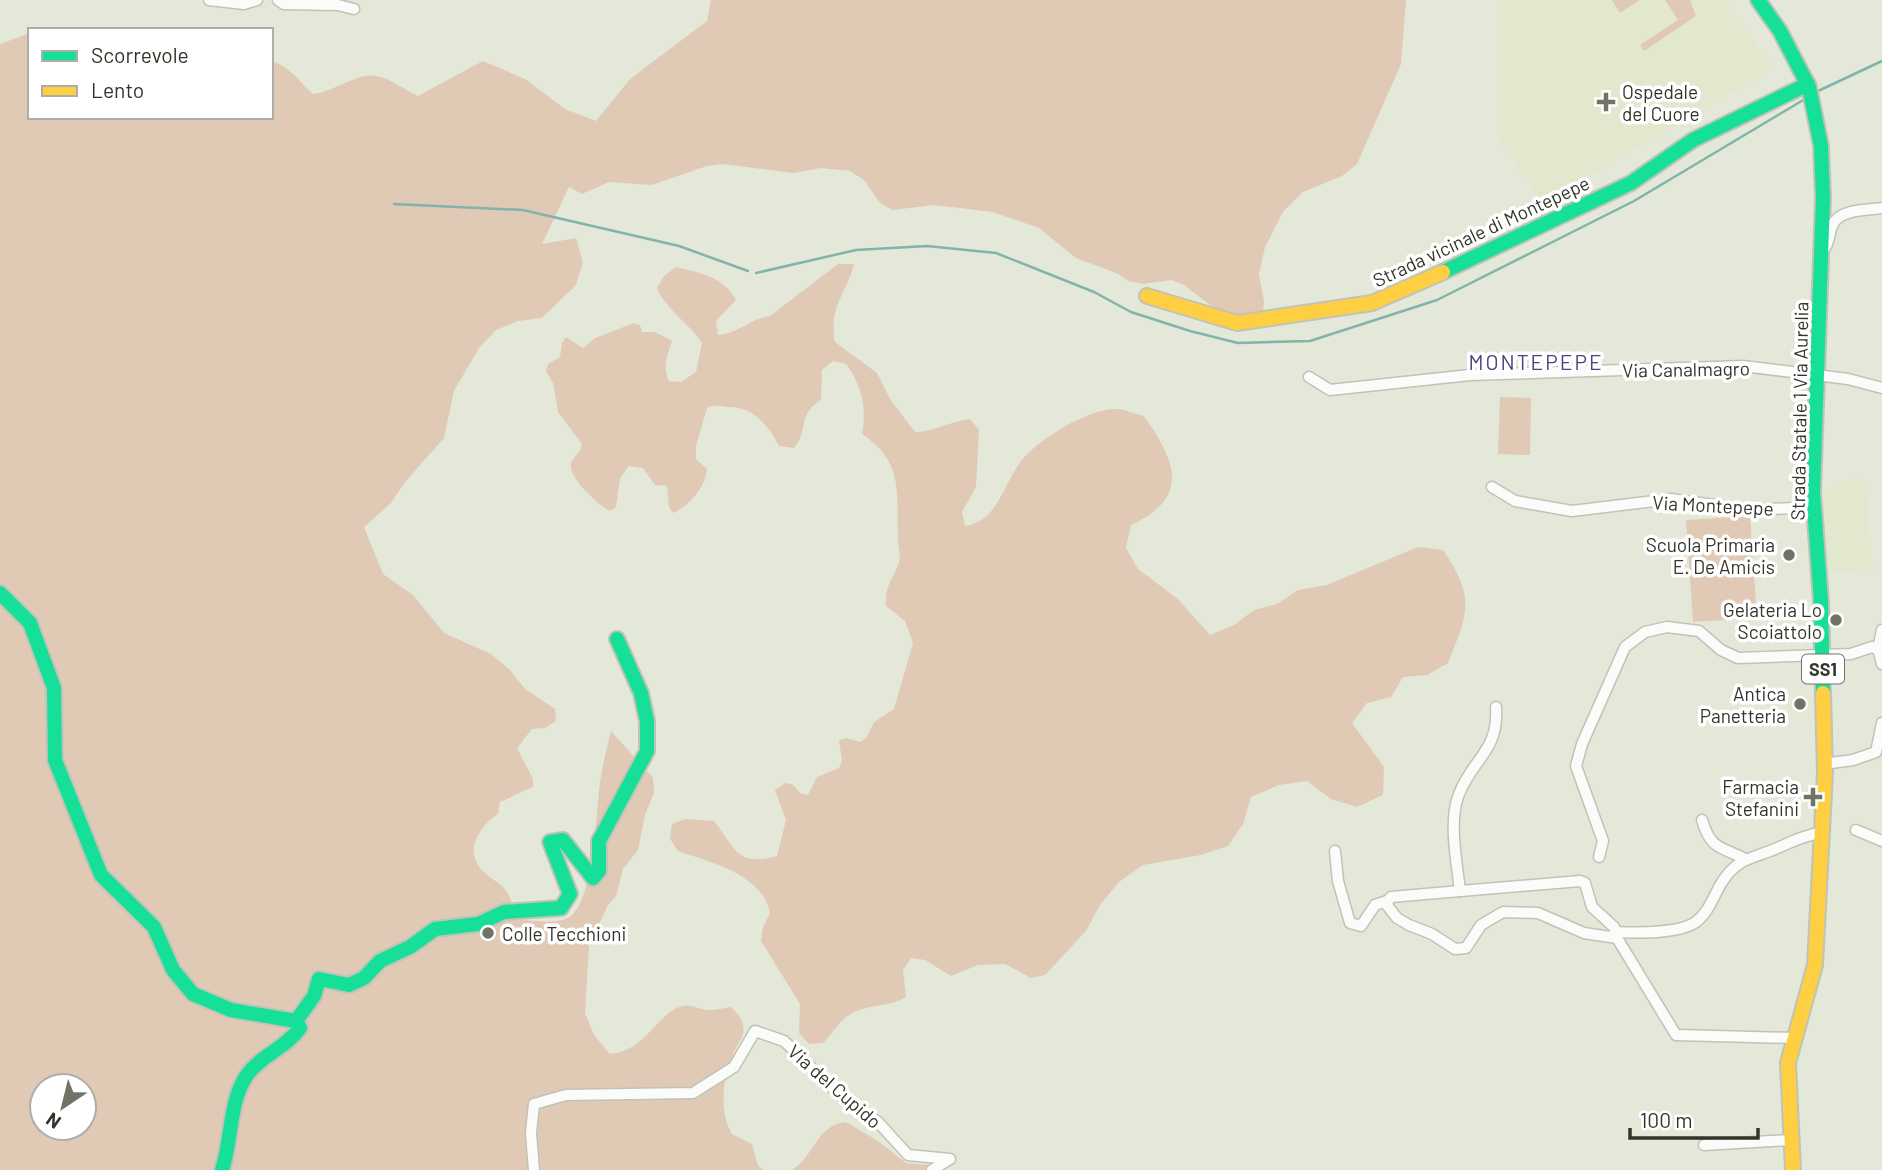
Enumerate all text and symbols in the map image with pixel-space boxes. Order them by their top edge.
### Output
legend [28,28,273,119]
text: Scorrevole [91,42,189,67]
text: Lento [91,77,144,102]
place label: Ospedale del Cuore [1622,80,1700,125]
marker: Ospedale del Cuore [1596,92,1616,112]
street label: Strada vicinale di Montepepe [1369,171,1593,291]
street label: Strada Statale 1 Via Aurelia [1786,301,1812,521]
district label: MONTEPEPE [1468,349,1604,374]
street label: Via Canalmagro [1622,356,1750,382]
street label: Via Montepepe [1652,490,1774,520]
place label: Scuola Primaria E. De Amicis [1646,533,1775,578]
marker: Scuola Primaria E. De Amicis [1781,547,1797,563]
place label: Gelateria Lo Scoiattolo [1723,598,1822,643]
marker: Gelateria Lo Scoiattolo [1828,612,1844,628]
road number: SS1 [1802,654,1844,684]
place label: Antica Panetteria [1700,682,1786,727]
marker: Antica Panetteria [1792,696,1808,712]
place label: Farmacia Stefanini [1722,775,1799,820]
marker: Farmacia Stefanini [1805,789,1821,805]
place label: Colle Tecchioni [502,922,626,945]
marker: Colle Tecchioni [480,925,496,941]
street label: Via del Cupido [784,1039,886,1133]
north arrow [28,1072,98,1142]
scale bar [1630,1096,1758,1140]
text: 100 m [1640,1107,1693,1132]
text: N [41,1108,65,1134]

